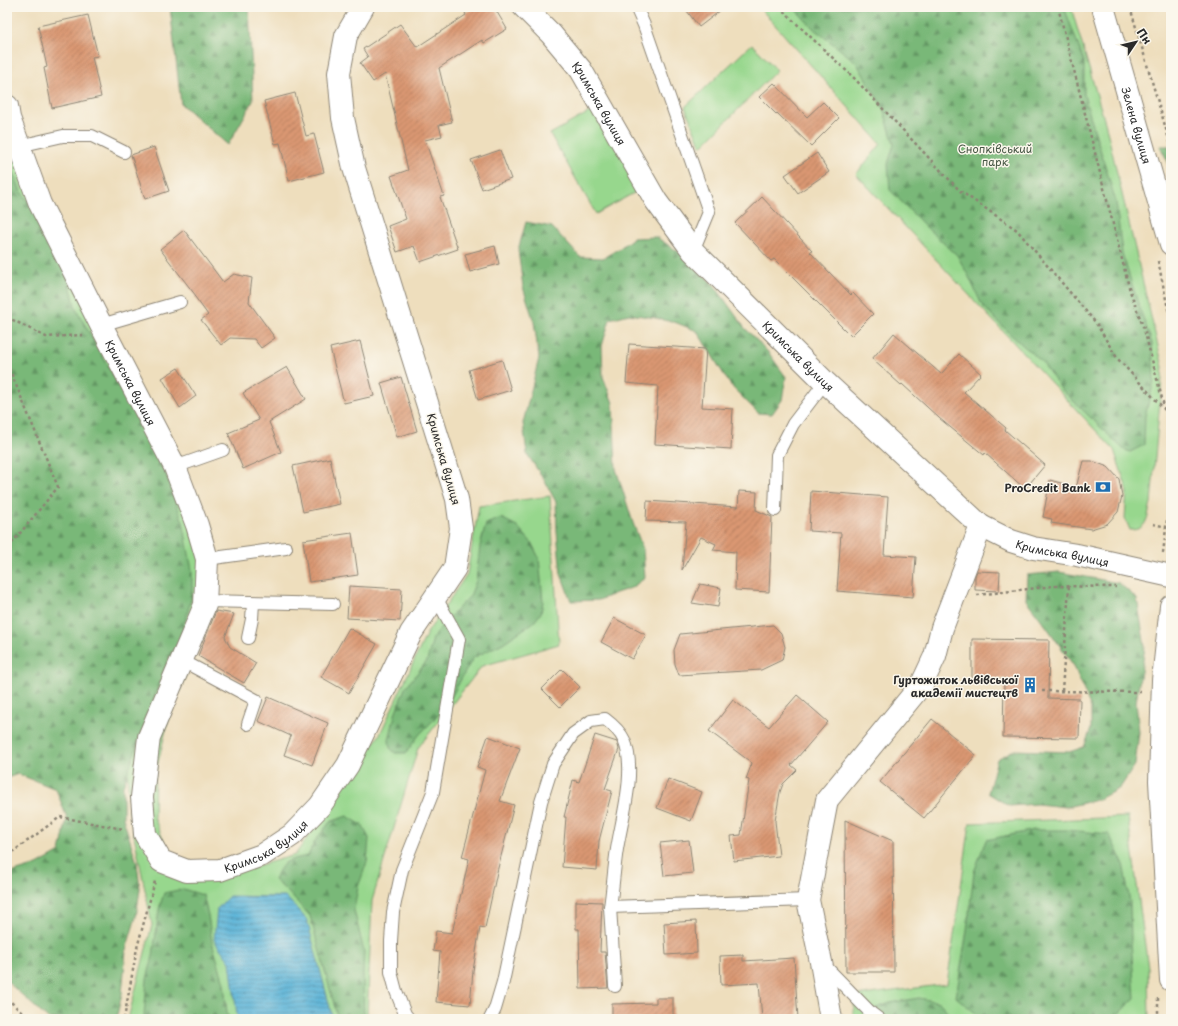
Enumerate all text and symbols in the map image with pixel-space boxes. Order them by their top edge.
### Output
north arrow [1116,22,1156,62]
text: Пн [1133,25,1156,47]
street label: Кримська вулиця [568,57,631,148]
street label: Зелена вулиця [1118,85,1156,166]
park label: Снопківський парк [958,140,1032,170]
street label: Кримська вулиця [759,316,838,395]
street label: Кримська вулиця [102,337,160,429]
street label: Кримська вулиця [423,411,465,507]
bank icon: ProCredit Bank [1094,478,1112,496]
place label: ProCredit Bank [1004,479,1092,496]
street label: Кримська вулиця [1014,535,1111,570]
place label: Гуртожиток львівської академії мистецтв [893,671,1019,701]
building icon: Гуртожиток львівської академії мистецтв [1021,676,1039,694]
street label: Кримська вулиця [222,816,311,876]

